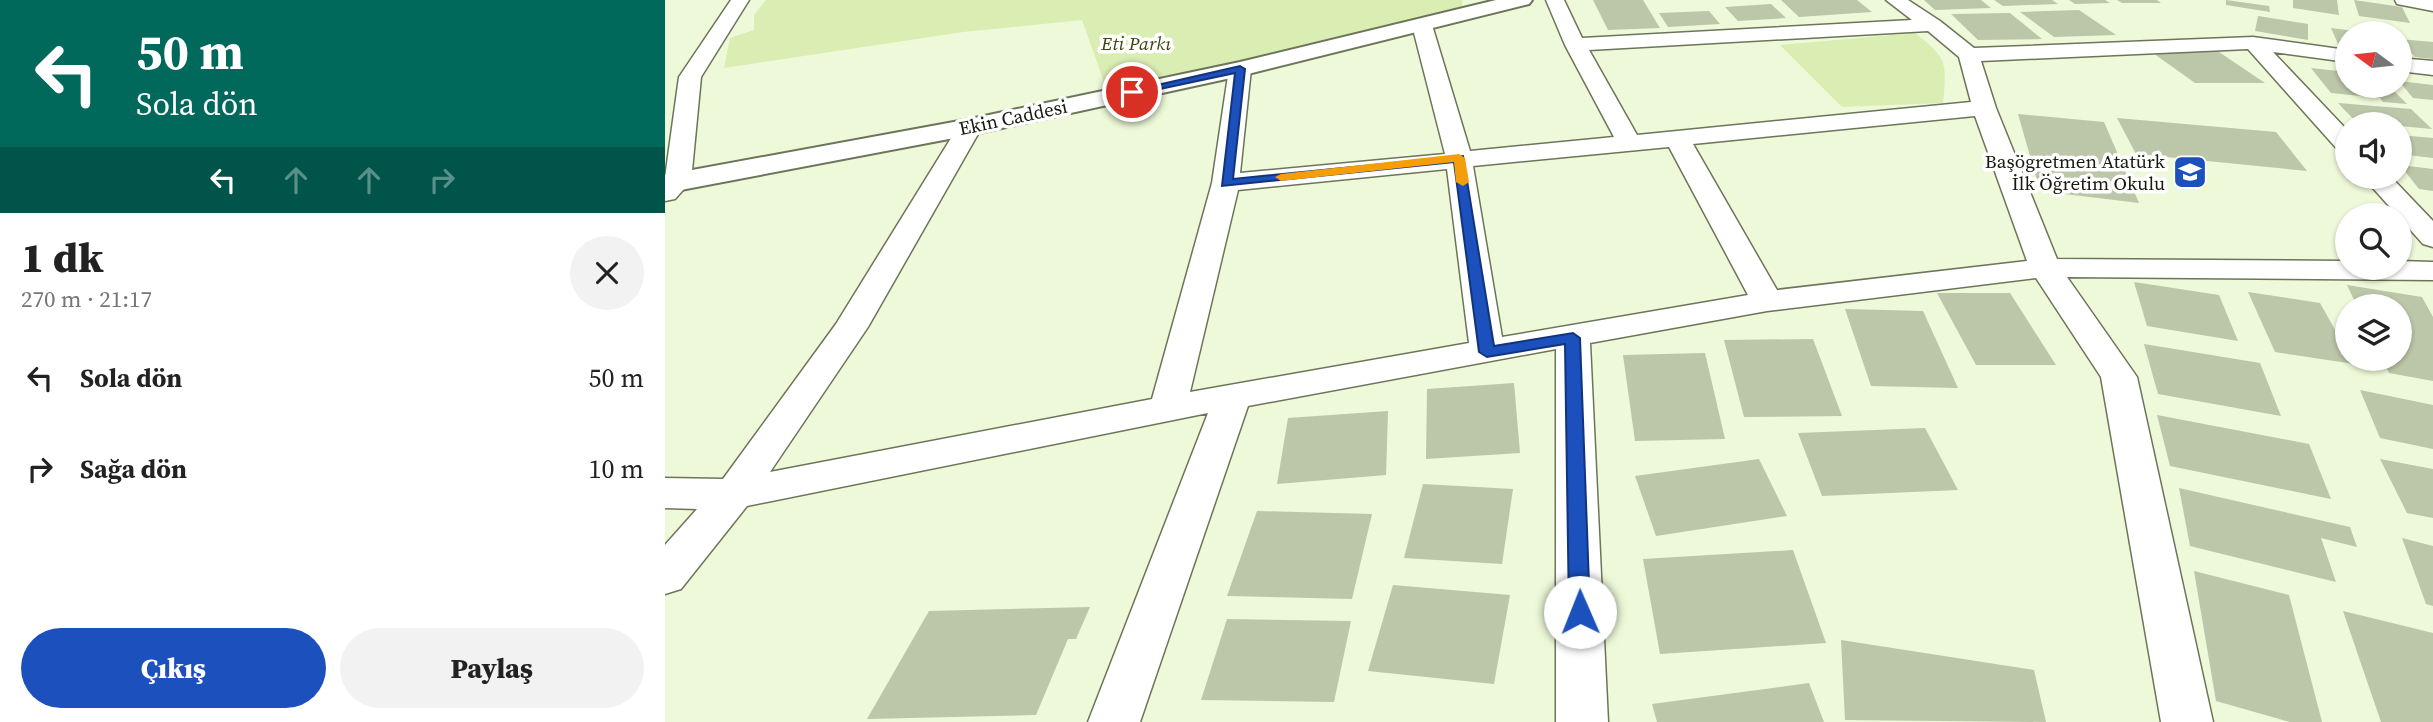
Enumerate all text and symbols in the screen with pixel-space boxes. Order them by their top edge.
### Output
text: 50 m [136,18,244,85]
north arrow [2335,21,2411,98]
map controls [2335,21,2412,371]
icon: left [21,28,112,119]
park label: Eti Parkı [1100,30,1171,56]
pin [1102,62,1162,122]
icon: arrive [1113,73,1151,111]
text: Sola dön [136,82,258,126]
street label: Ekin Caddesi [956,93,1070,141]
button: sound [2335,112,2412,189]
place label: Başögretmen Atatürk İlk Öğretim Okulu [1985,148,2166,196]
school or university icon: Başögretmen Atatürk İlk Öğretim Okulu [2171,153,2209,191]
icon: left [204,161,242,199]
icon: ahead [277,161,315,199]
icon: ahead [350,161,388,199]
icon: right [423,161,461,199]
button: search [2335,203,2412,280]
text: 1 dk [21,228,104,286]
button: close [570,236,644,310]
text: 270 m · 21:17 [21,283,152,315]
button: layers [2335,294,2412,371]
icon: left [21,359,59,397]
text: Sola dön [80,360,182,396]
text: 50 m [589,360,644,396]
icon: right [21,450,59,488]
text: Sağa dön [80,451,187,487]
text: 10 m [589,451,644,487]
position arrow [1543,575,1617,649]
button: Çıkış [21,628,326,708]
button: Paylaş [340,628,644,708]

